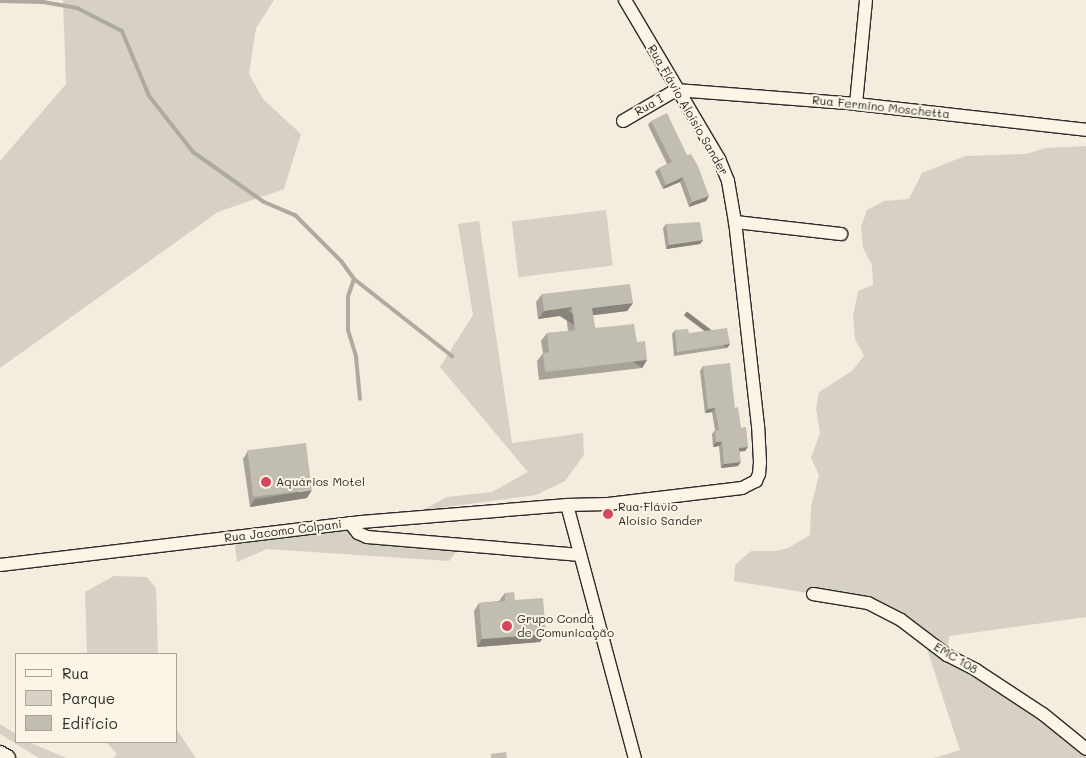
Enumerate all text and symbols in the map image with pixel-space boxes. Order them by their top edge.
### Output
street label: Rua Flávio Aloísio Sander [645,42,731,178]
street label: Rua I [632,91,666,119]
street label: Rua Fermino Moschetta [811,93,951,121]
place label: Aquários Motel [276,475,365,489]
marker: Aquários Motel [260,476,272,488]
place label: Rua Flávio Aloísio Sander [618,500,703,528]
marker: Rua Flávio Aloísio Sander [602,508,614,520]
street label: Rua Jacomo Colpani [223,517,343,545]
place label: Grupo Condá de Comunicação [517,612,614,640]
marker: Grupo Condá de Comunicação [501,620,513,632]
street label: EMC 108 [931,639,981,677]
legend [15,653,178,743]
text: Rua [62,663,89,683]
text: Parque [62,688,115,708]
text: Edifício [62,713,118,733]

